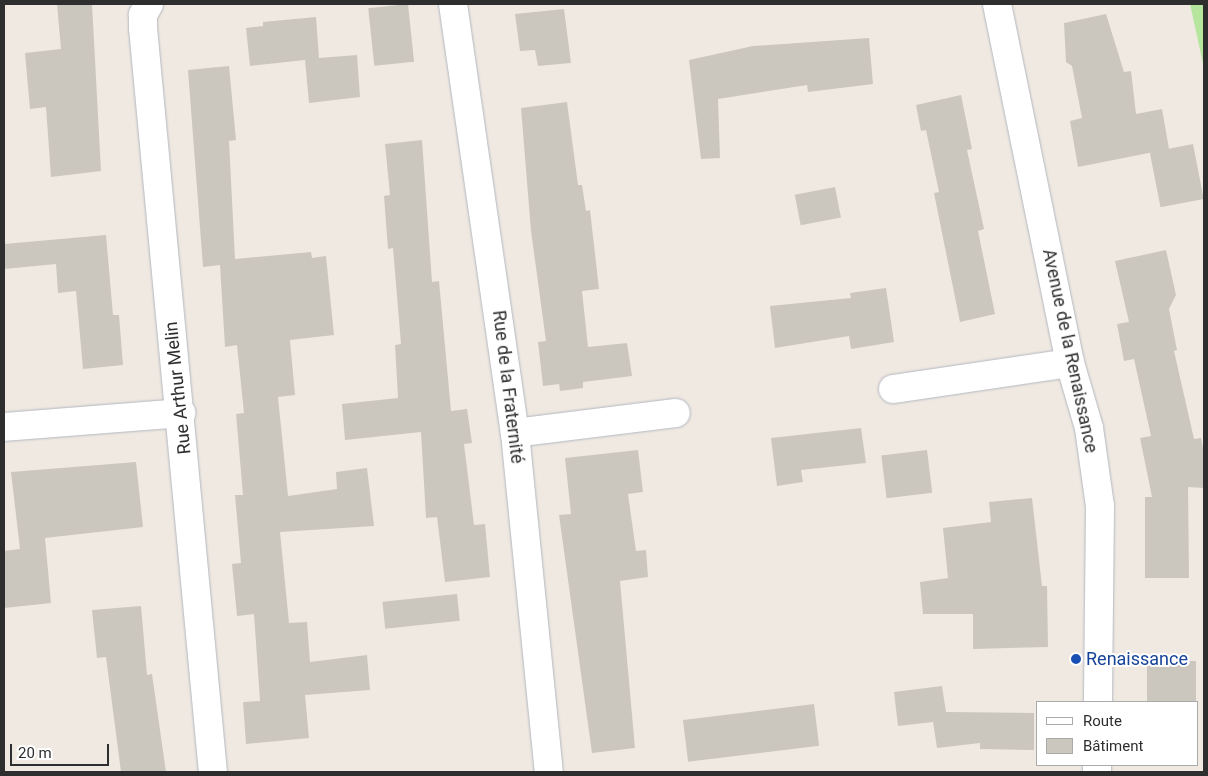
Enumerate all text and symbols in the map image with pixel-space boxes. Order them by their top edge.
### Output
street label: Avenue de la Renaissance [1038,247,1102,455]
street label: Rue de la Fraternité [488,309,528,465]
street label: Rue Arthur Melin [160,320,196,456]
place label: Renaissance [1086,648,1188,670]
marker: Renaissance [1070,653,1082,665]
legend [1036,701,1198,766]
text: Route [1083,712,1122,730]
scale bar [12,734,111,766]
text: Bâtiment [1083,737,1143,755]
text: 20 m [18,744,52,762]

